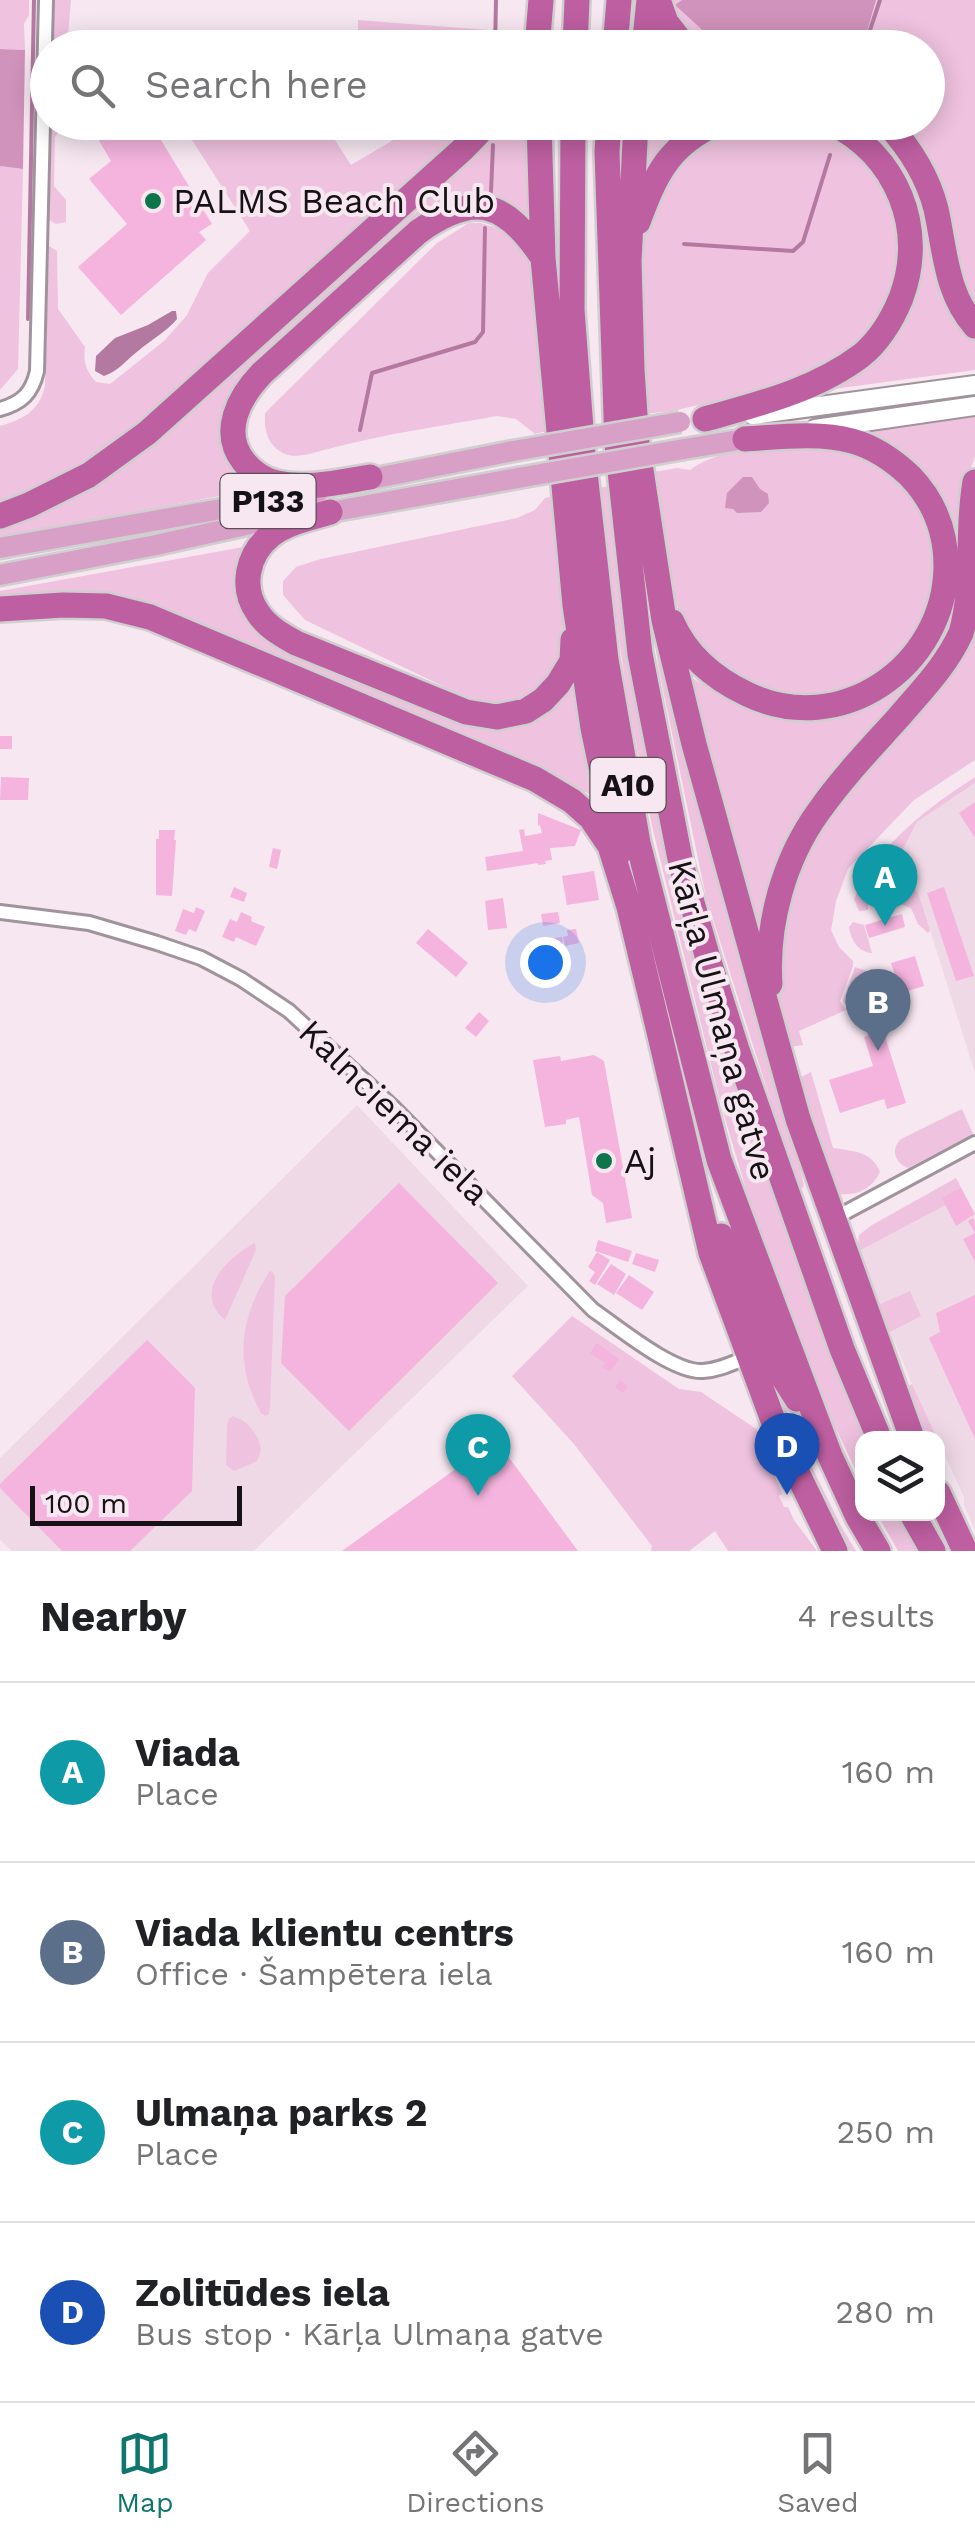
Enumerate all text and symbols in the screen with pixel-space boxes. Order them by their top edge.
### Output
search box [30,30,945,140]
icon: search [65,58,120,113]
text: Search here [145,63,368,107]
place label: PALMS Beach Club [173,180,495,222]
marker: PALMS Beach Club [142,190,164,212]
road number: P133 [220,474,316,528]
road number: A10 [590,758,666,812]
pin: A [852,844,918,926]
street label: Kārļa Ulmaņa gatve [659,855,785,1185]
your location [520,937,571,988]
pin: B [846,968,910,1051]
street label: Kalnciema iela [290,1011,498,1213]
place label: Aj [624,1140,656,1182]
marker: Aj [593,1150,615,1172]
pin: D [754,1412,820,1495]
pin: C [446,1414,510,1496]
map controls [855,1431,945,1521]
button: layers [855,1431,945,1521]
scale bar [30,1481,242,1526]
text: 100 m [45,1487,127,1520]
text: Nearby [40,1592,187,1641]
text: 4 results [797,1597,935,1635]
text: Viada [135,1731,240,1775]
text: A [62,1753,83,1791]
text: 160 m [842,1753,935,1791]
text: Place [135,1775,219,1813]
text: Viada klientu centrs [135,1911,514,1955]
text: B [62,1933,83,1971]
text: 160 m [842,1933,935,1971]
text: Office · Šampētera iela [135,1955,493,1993]
text: Ulmaņa parks 2 [135,2091,427,2135]
text: C [62,2113,83,2151]
text: 250 m [836,2113,935,2151]
text: Place [135,2135,219,2173]
text: Zolitūdes iela [135,2271,390,2315]
text: D [61,2293,84,2331]
text: 280 m [835,2293,935,2331]
text: Bus stop · Kārļa Ulmaņa gatve [135,2315,604,2353]
tab: Map [116,2426,174,2519]
tab: Directions [406,2426,545,2519]
tab: Saved [777,2426,859,2519]

